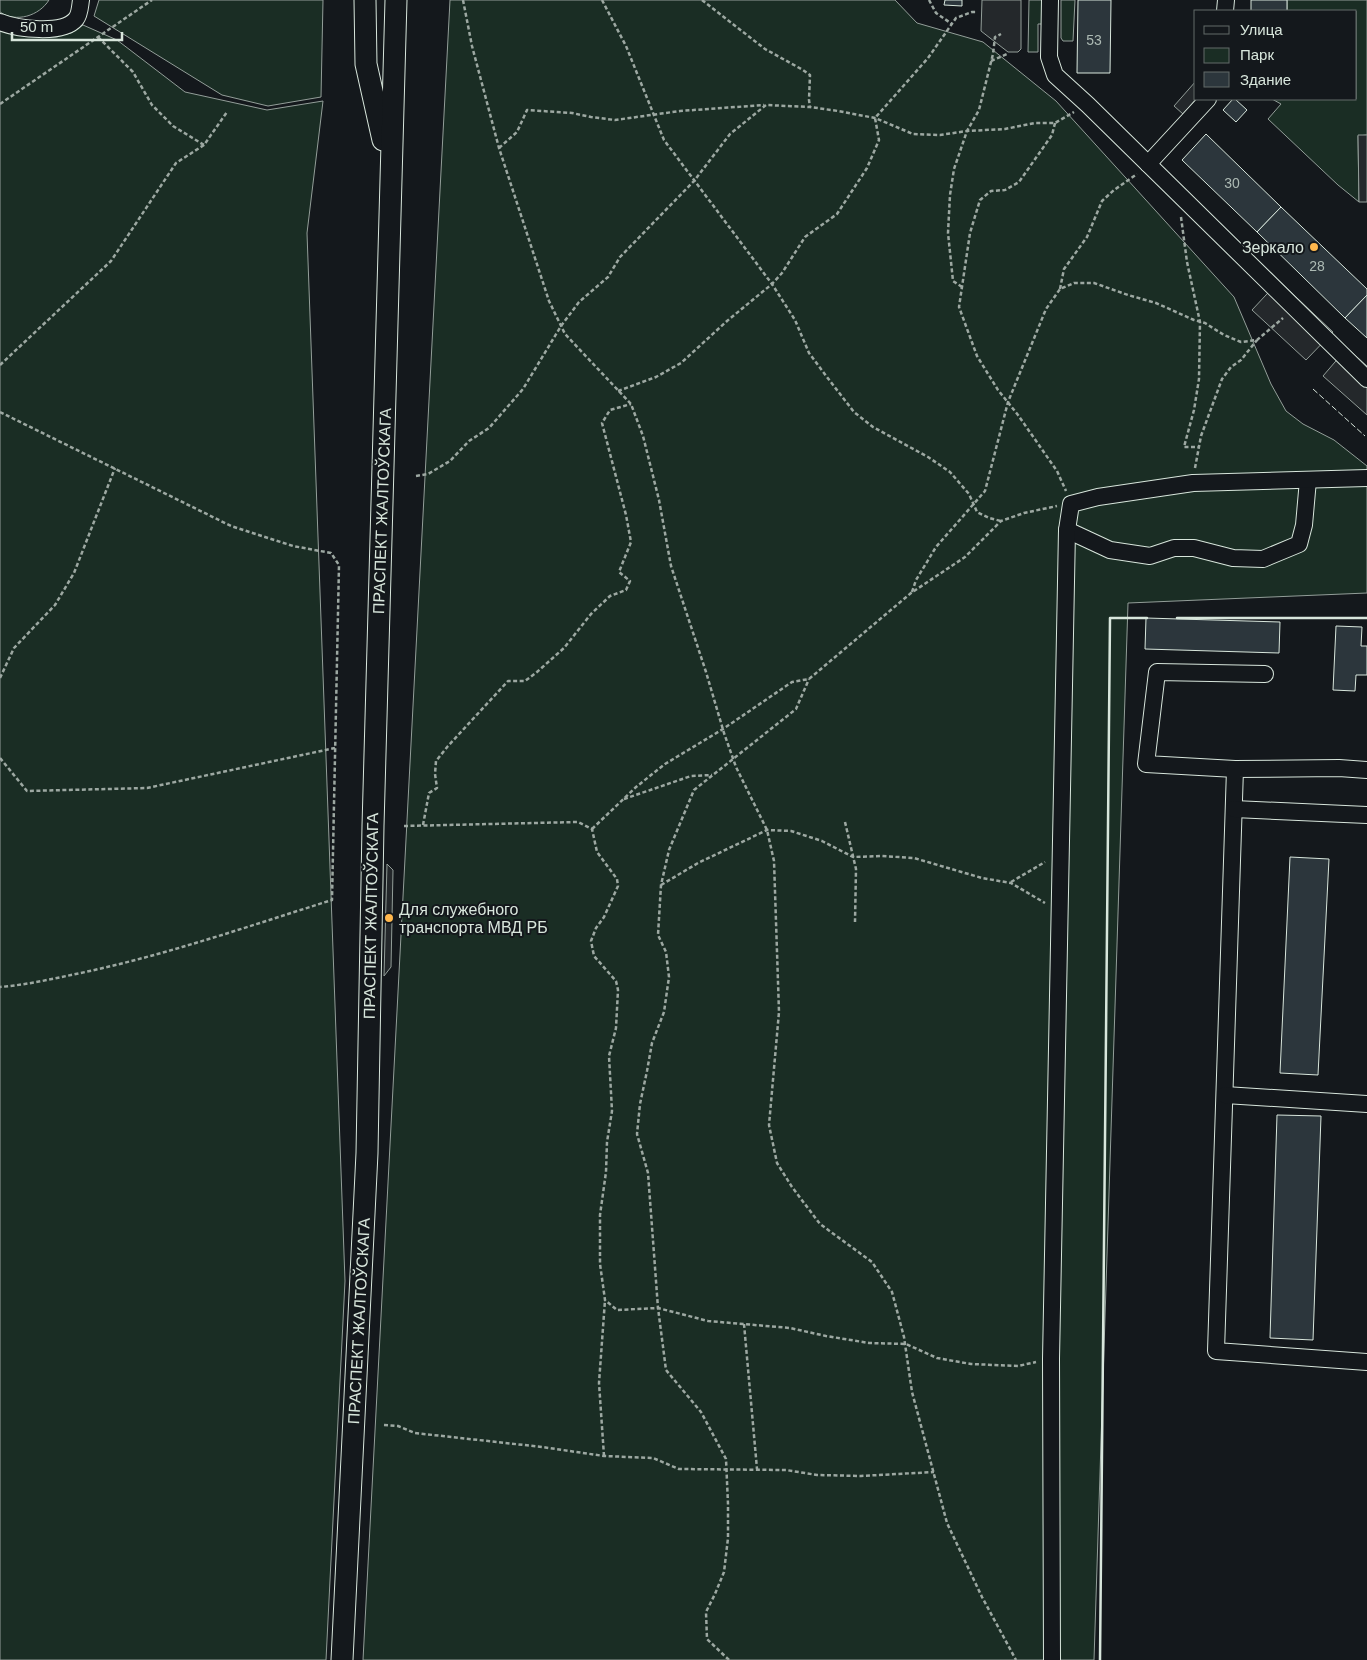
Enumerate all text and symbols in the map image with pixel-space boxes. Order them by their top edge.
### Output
scale bar [12,10,122,42]
legend [1194,10,1357,100]
text: 50 m [20,18,53,35]
text: Улица [1240,21,1283,38]
house number: 53 [1086,32,1102,48]
text: Парк [1240,46,1274,63]
text: Здание [1240,71,1291,88]
house number: 30 [1224,175,1240,191]
place label: Зеркало [1242,239,1304,256]
marker: Зеркало [1308,241,1320,253]
house number: 28 [1309,258,1325,274]
street label: ПРАСПЕКТ ЖАЛТОЎСКАГА [368,407,394,614]
street label: ПРАСПЕКТ ЖАЛТОЎСКАГА [359,812,381,1019]
place label: Для служебного транспорта МВД РБ [399,901,548,936]
marker: Для служебного транспорта МВД РБ [383,912,395,924]
street label: ПРАСПЕКТ ЖАЛТОЎСКАГА [343,1217,373,1425]

